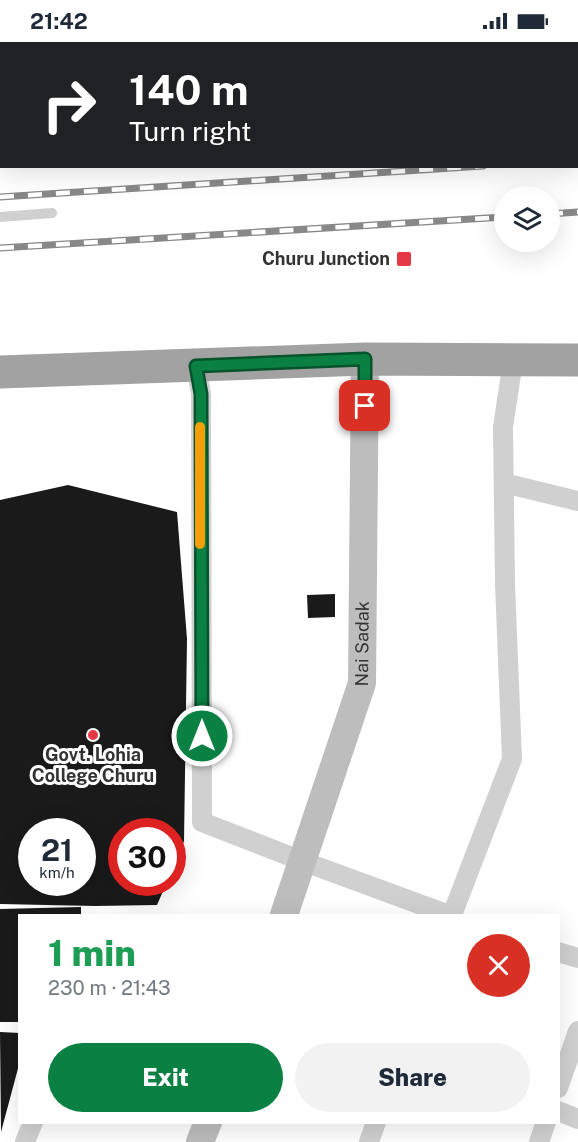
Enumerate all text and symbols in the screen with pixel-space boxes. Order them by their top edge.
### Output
text: 21:42 [30,8,88,34]
text: 140 m [129,65,249,114]
icon: right [30,66,108,144]
text: Turn right [129,115,252,147]
map controls [494,186,560,252]
button: layers [494,186,560,252]
place label: Churu Junction [262,248,390,269]
marker: Churu Junction [395,250,413,268]
pin [339,380,390,431]
icon: arrive [348,389,381,422]
street label: Nai Sadak [351,601,373,686]
position arrow [170,704,234,768]
marker: Govt. Lohia College Churu [86,728,100,742]
place label: Govt. Lohia College Churu [32,744,154,786]
speed limit sign: 30 [108,818,186,896]
text: 21 [41,832,73,868]
text: km/h [39,864,75,881]
text: 1 min [48,932,136,974]
button: close [467,934,530,997]
text: 230 m · 21:43 [48,976,171,1000]
button: Exit [48,1043,283,1112]
button: Share [295,1043,530,1112]

